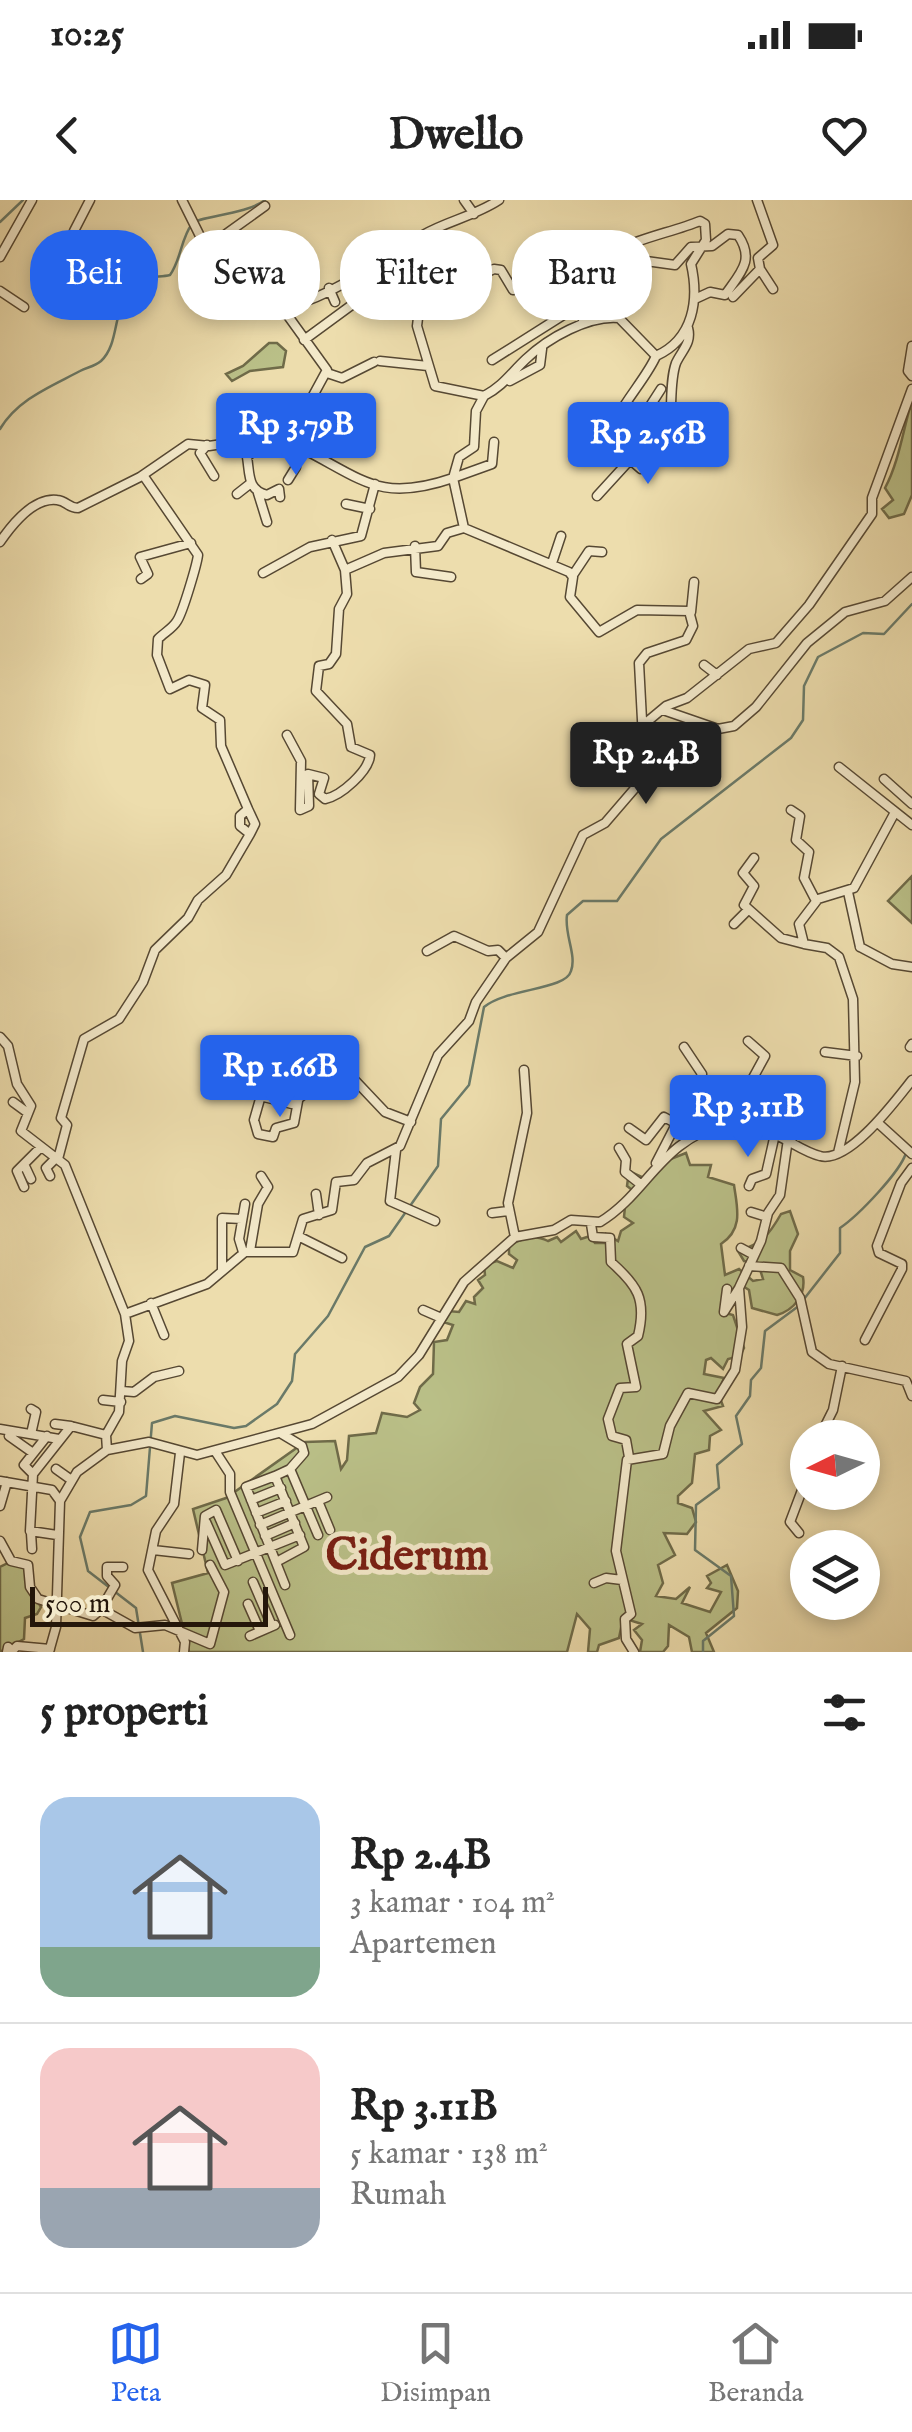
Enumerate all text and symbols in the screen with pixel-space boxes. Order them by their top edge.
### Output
text: 10:25 [50,11,124,59]
text: Dwello [389,107,523,164]
icon: back [40,108,95,163]
icon: heart [817,108,872,163]
chip: Beli [30,230,158,320]
chip: Sewa [178,230,320,320]
chip: Filter [340,230,492,320]
chip: Baru [512,230,652,320]
pin: Rp 3.79B [193,393,399,478]
pin: Rp 2.56B [545,402,751,487]
text: Rp 3.79B [238,405,354,446]
text: Rp 2.56B [590,414,706,455]
pin: Rp 2.4B [554,722,738,807]
text: Rp 2.4B [592,734,700,775]
pin: Rp 1.66B [177,1035,383,1120]
text: Rp 1.66B [222,1047,338,1088]
pin: Rp 3.11B [645,1075,851,1160]
text: Rp 3.11B [692,1087,804,1128]
north arrow [790,1420,880,1510]
map controls [790,1420,880,1620]
district label: Ciderum [325,1528,489,1585]
button: layers [790,1530,880,1620]
scale bar [30,1582,268,1626]
text: 500 m [45,1587,110,1622]
icon: filters [817,1685,872,1740]
text: 5 properti [40,1686,208,1739]
text: Rp 2.4B [350,1830,491,1883]
icon: home [120,1837,240,1957]
text: 3 kamar · 104 m² [350,1883,555,1924]
text: Apartemen [350,1924,497,1965]
text: Rp 3.11B [350,2081,497,2134]
icon: home [120,2088,240,2208]
text: 5 kamar · 138 m² [350,2134,548,2175]
text: Rumah [350,2175,446,2216]
tab: Peta [108,2316,163,2411]
tab: Disimpan [380,2316,491,2411]
tab: Beranda [708,2316,804,2411]

